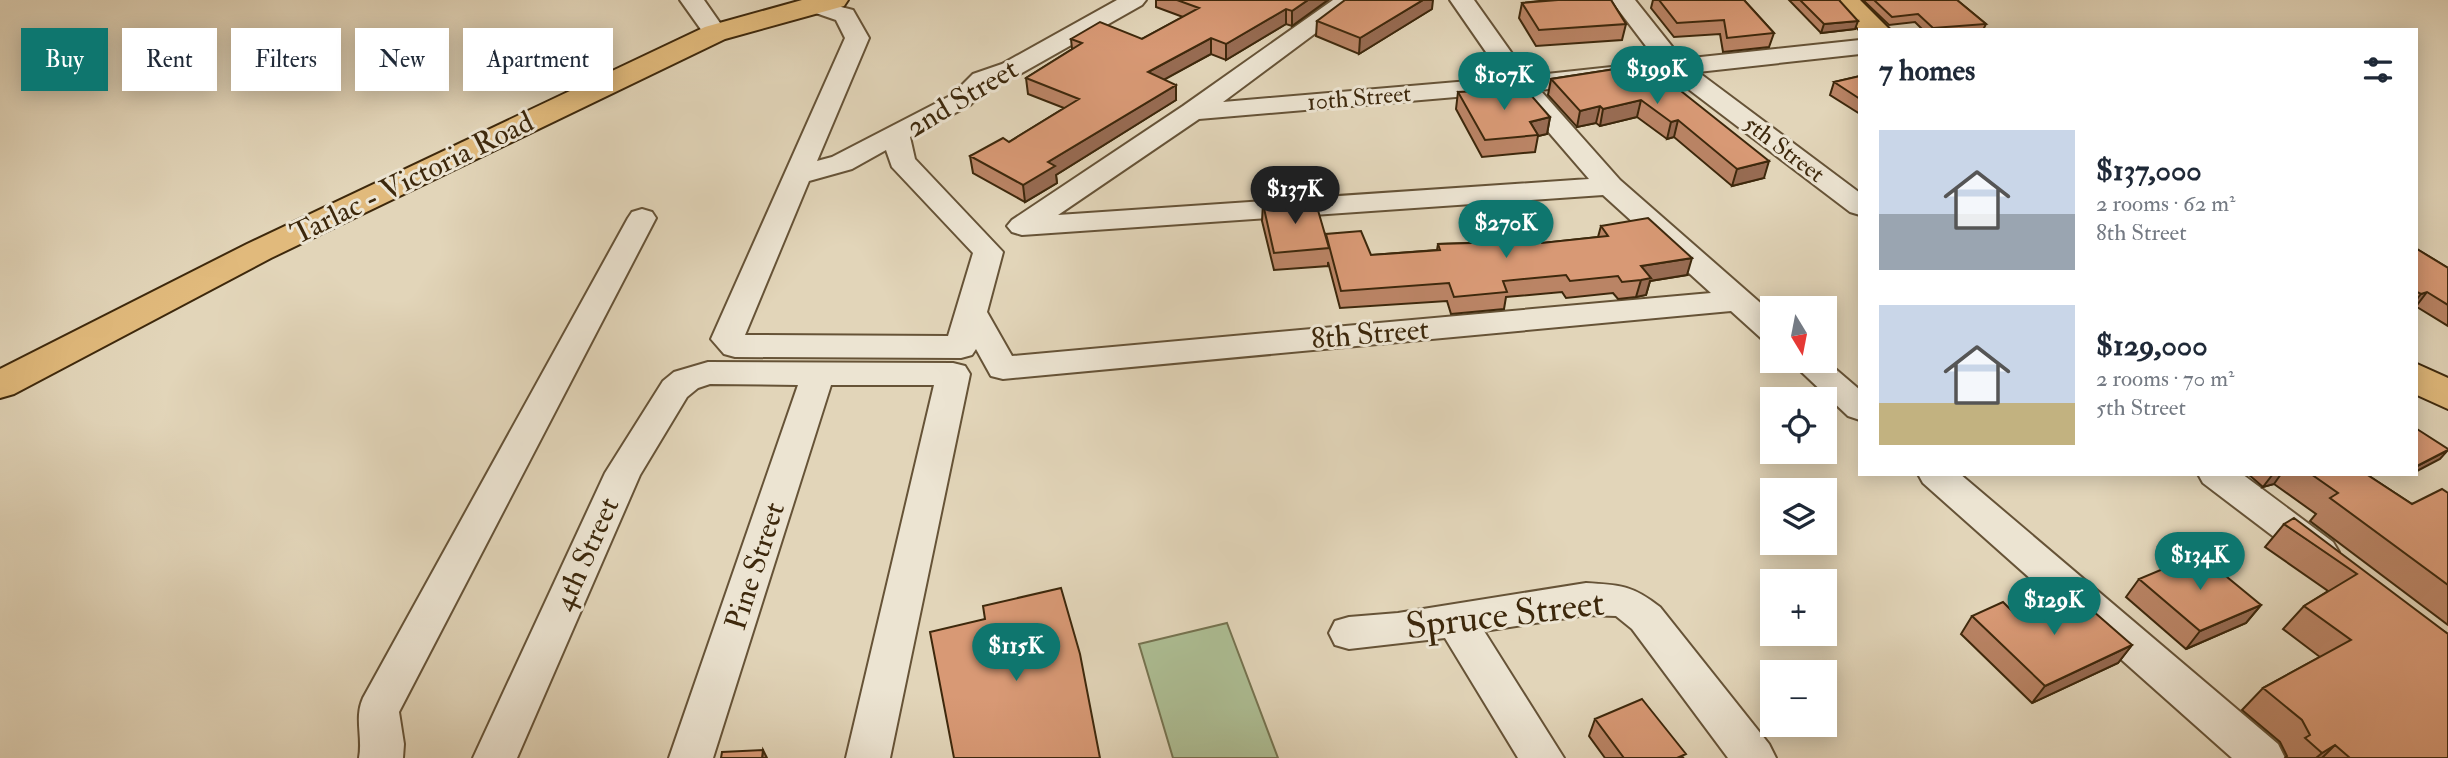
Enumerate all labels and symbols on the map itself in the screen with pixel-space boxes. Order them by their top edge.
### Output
pin: $199K [1608,46,1706,106]
street label: 2nd Street [899,50,1025,146]
pin: $107K [1455,52,1553,112]
street label: 10th Street [1306,78,1412,118]
street label: Tarlac - Victoria Road [285,103,540,253]
street label: 5th Street [1737,108,1831,190]
pin: $137K [1246,166,1344,226]
pin: $270K [1457,201,1555,260]
north arrow [1760,296,1838,373]
street label: 8th Street [1310,310,1431,358]
street label: 4th Street [545,491,627,616]
street label: Pine Street [717,497,793,635]
pin: $134K [2151,532,2249,592]
pin: $129K [2005,578,2103,637]
street label: Spruce Street [1403,580,1607,650]
pin: $115K [967,624,1065,683]

